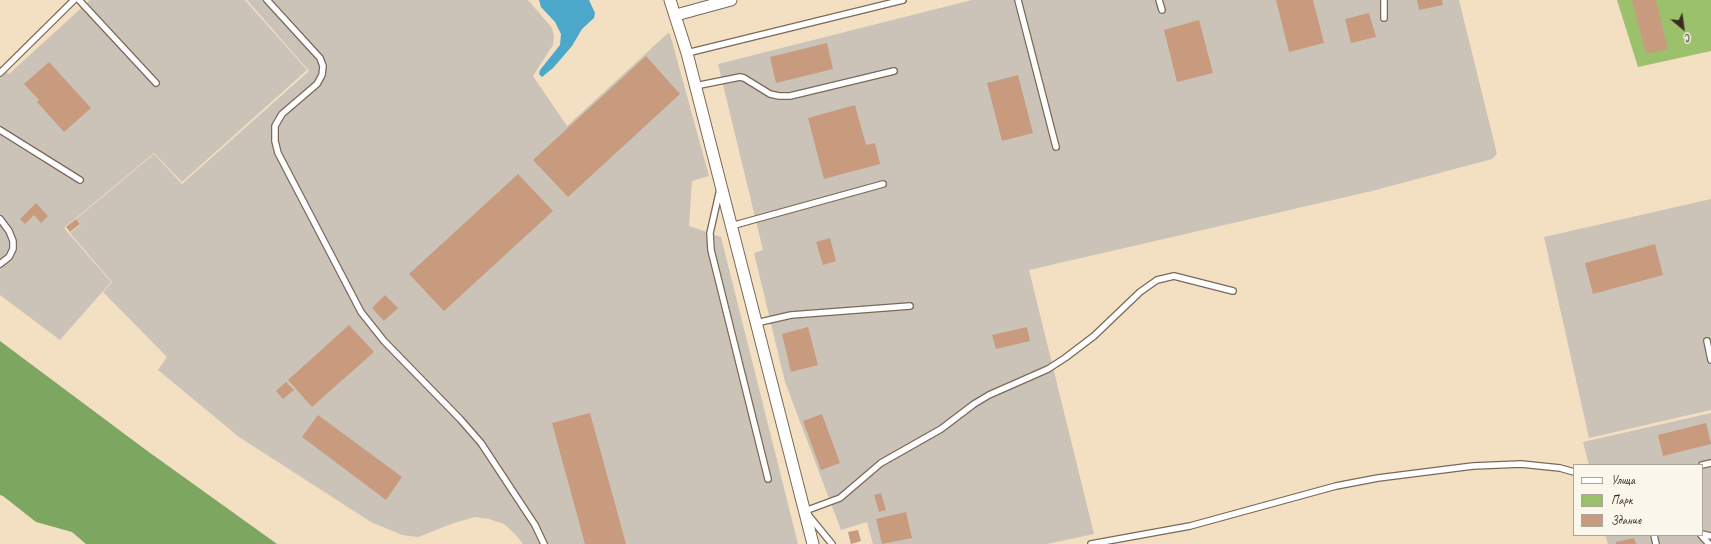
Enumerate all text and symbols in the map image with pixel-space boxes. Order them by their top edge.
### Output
north arrow [1663,8,1703,48]
text: С [1683,31,1695,46]
legend [1573,464,1703,536]
text: Улица [1611,472,1635,488]
text: Парк [1611,492,1632,508]
text: Здание [1611,512,1641,528]

